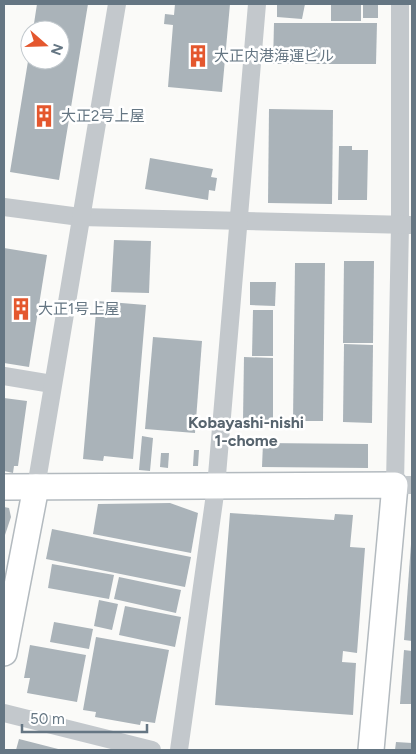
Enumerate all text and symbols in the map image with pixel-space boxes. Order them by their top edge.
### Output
north arrow [20,20,70,70]
text: N [47,41,67,57]
building icon: 大正内港海運ビル [185,43,211,69]
place label: 大正内港海運ビル [214,47,334,65]
building icon: 大正2号上屋 [31,103,57,129]
place label: 大正2号上屋 [61,107,144,125]
building icon: 大正1号上屋 [8,296,34,322]
place label: 大正1号上屋 [38,300,119,318]
district label: Kobayashi-nishi 1-chome [188,413,304,450]
scale bar [22,702,148,734]
text: 50 m [30,710,65,728]

